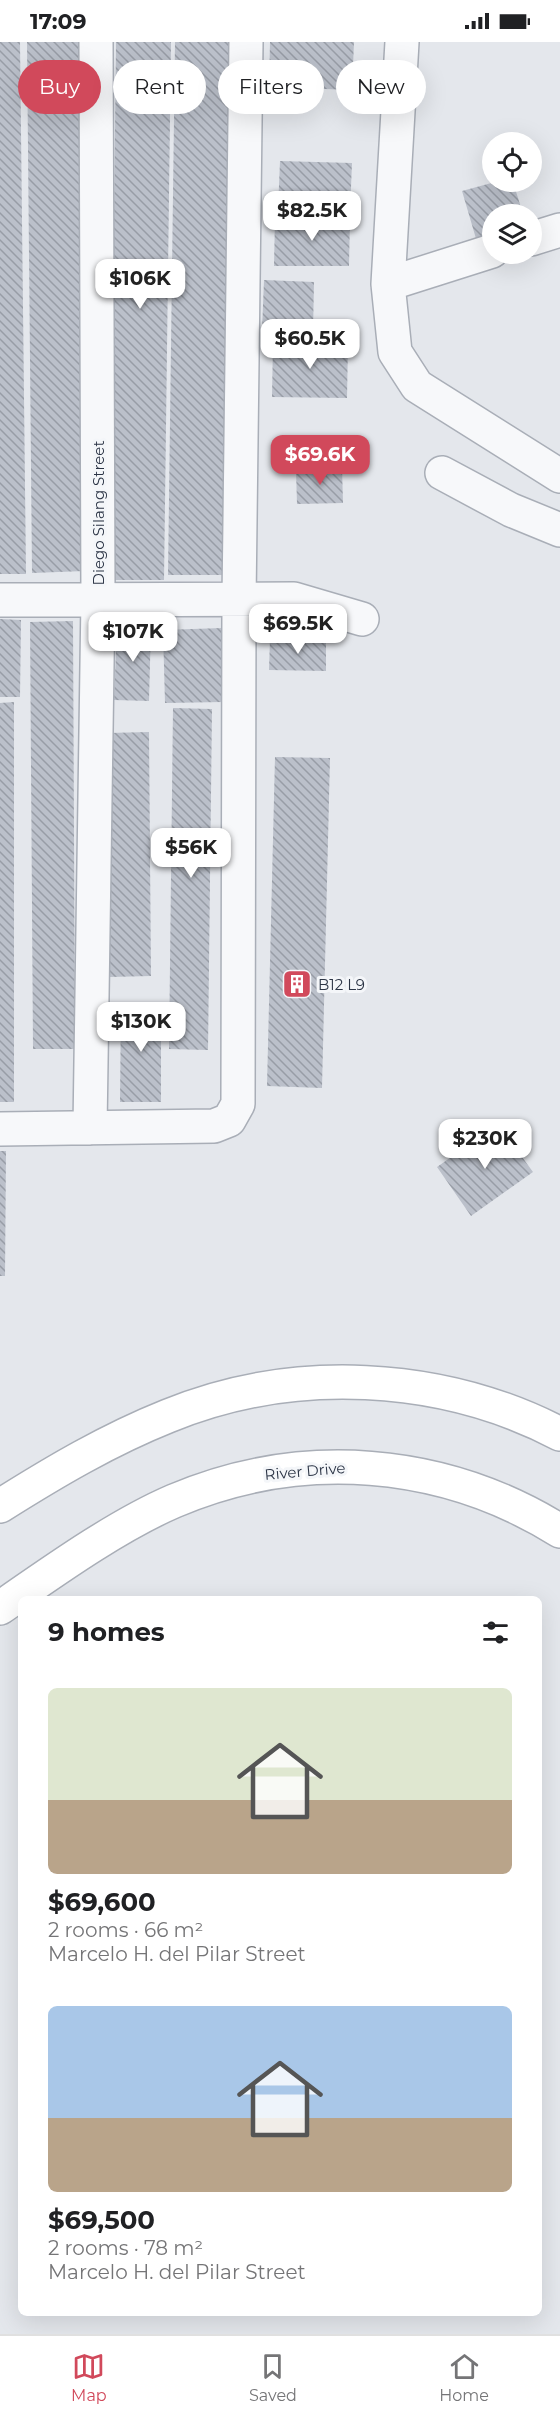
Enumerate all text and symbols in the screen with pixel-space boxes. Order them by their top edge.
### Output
text: 17:09 [30,8,87,35]
chip: Buy [18,60,101,114]
chip: Rent [113,60,206,114]
chip: Filters [218,60,324,114]
chip: New [336,60,426,114]
map controls [482,132,542,264]
button: locate [482,132,542,192]
pin: $82.5K [263,191,361,242]
text: $82.5K [277,198,347,222]
button: layers [482,204,542,264]
pin: $106K [98,259,182,310]
text: $106K [109,266,171,290]
pin: $60.5K [261,319,359,370]
text: $60.5K [275,326,345,350]
pin: $69.6K [271,435,369,486]
street label: Diego Silang Street [89,441,108,585]
text: $69.6K [285,442,355,466]
pin: $69.5K [249,604,347,655]
text: $69.5K [263,611,333,635]
pin: $107K [91,612,175,663]
text: $107K [102,619,164,643]
pin: $56K [155,828,227,879]
text: $56K [165,835,217,859]
building icon: B12 L9 [281,968,313,1000]
place label: B12 L9 [318,975,365,994]
pin: $130K [99,1002,183,1053]
text: $130K [111,1009,171,1033]
pin: $230K [443,1119,527,1170]
text: $230K [453,1126,517,1150]
street label: River Drive [264,1458,346,1484]
text: 9 homes [48,1616,165,1648]
icon: filters [479,1616,512,1649]
icon: home [226,1727,334,1835]
text: $69,600 [48,1886,156,1918]
text: 2 rooms · 66 m² [48,1918,203,1942]
text: Marcelo H. del Pilar Street [48,1942,306,1966]
icon: home [226,2045,334,2153]
text: $69,500 [48,2204,155,2236]
text: 2 rooms · 78 m² [48,2236,203,2260]
text: Marcelo H. del Pilar Street [48,2260,306,2284]
tab: Map [71,2350,107,2405]
tab: Saved [249,2350,297,2405]
tab: Home [439,2350,489,2405]

